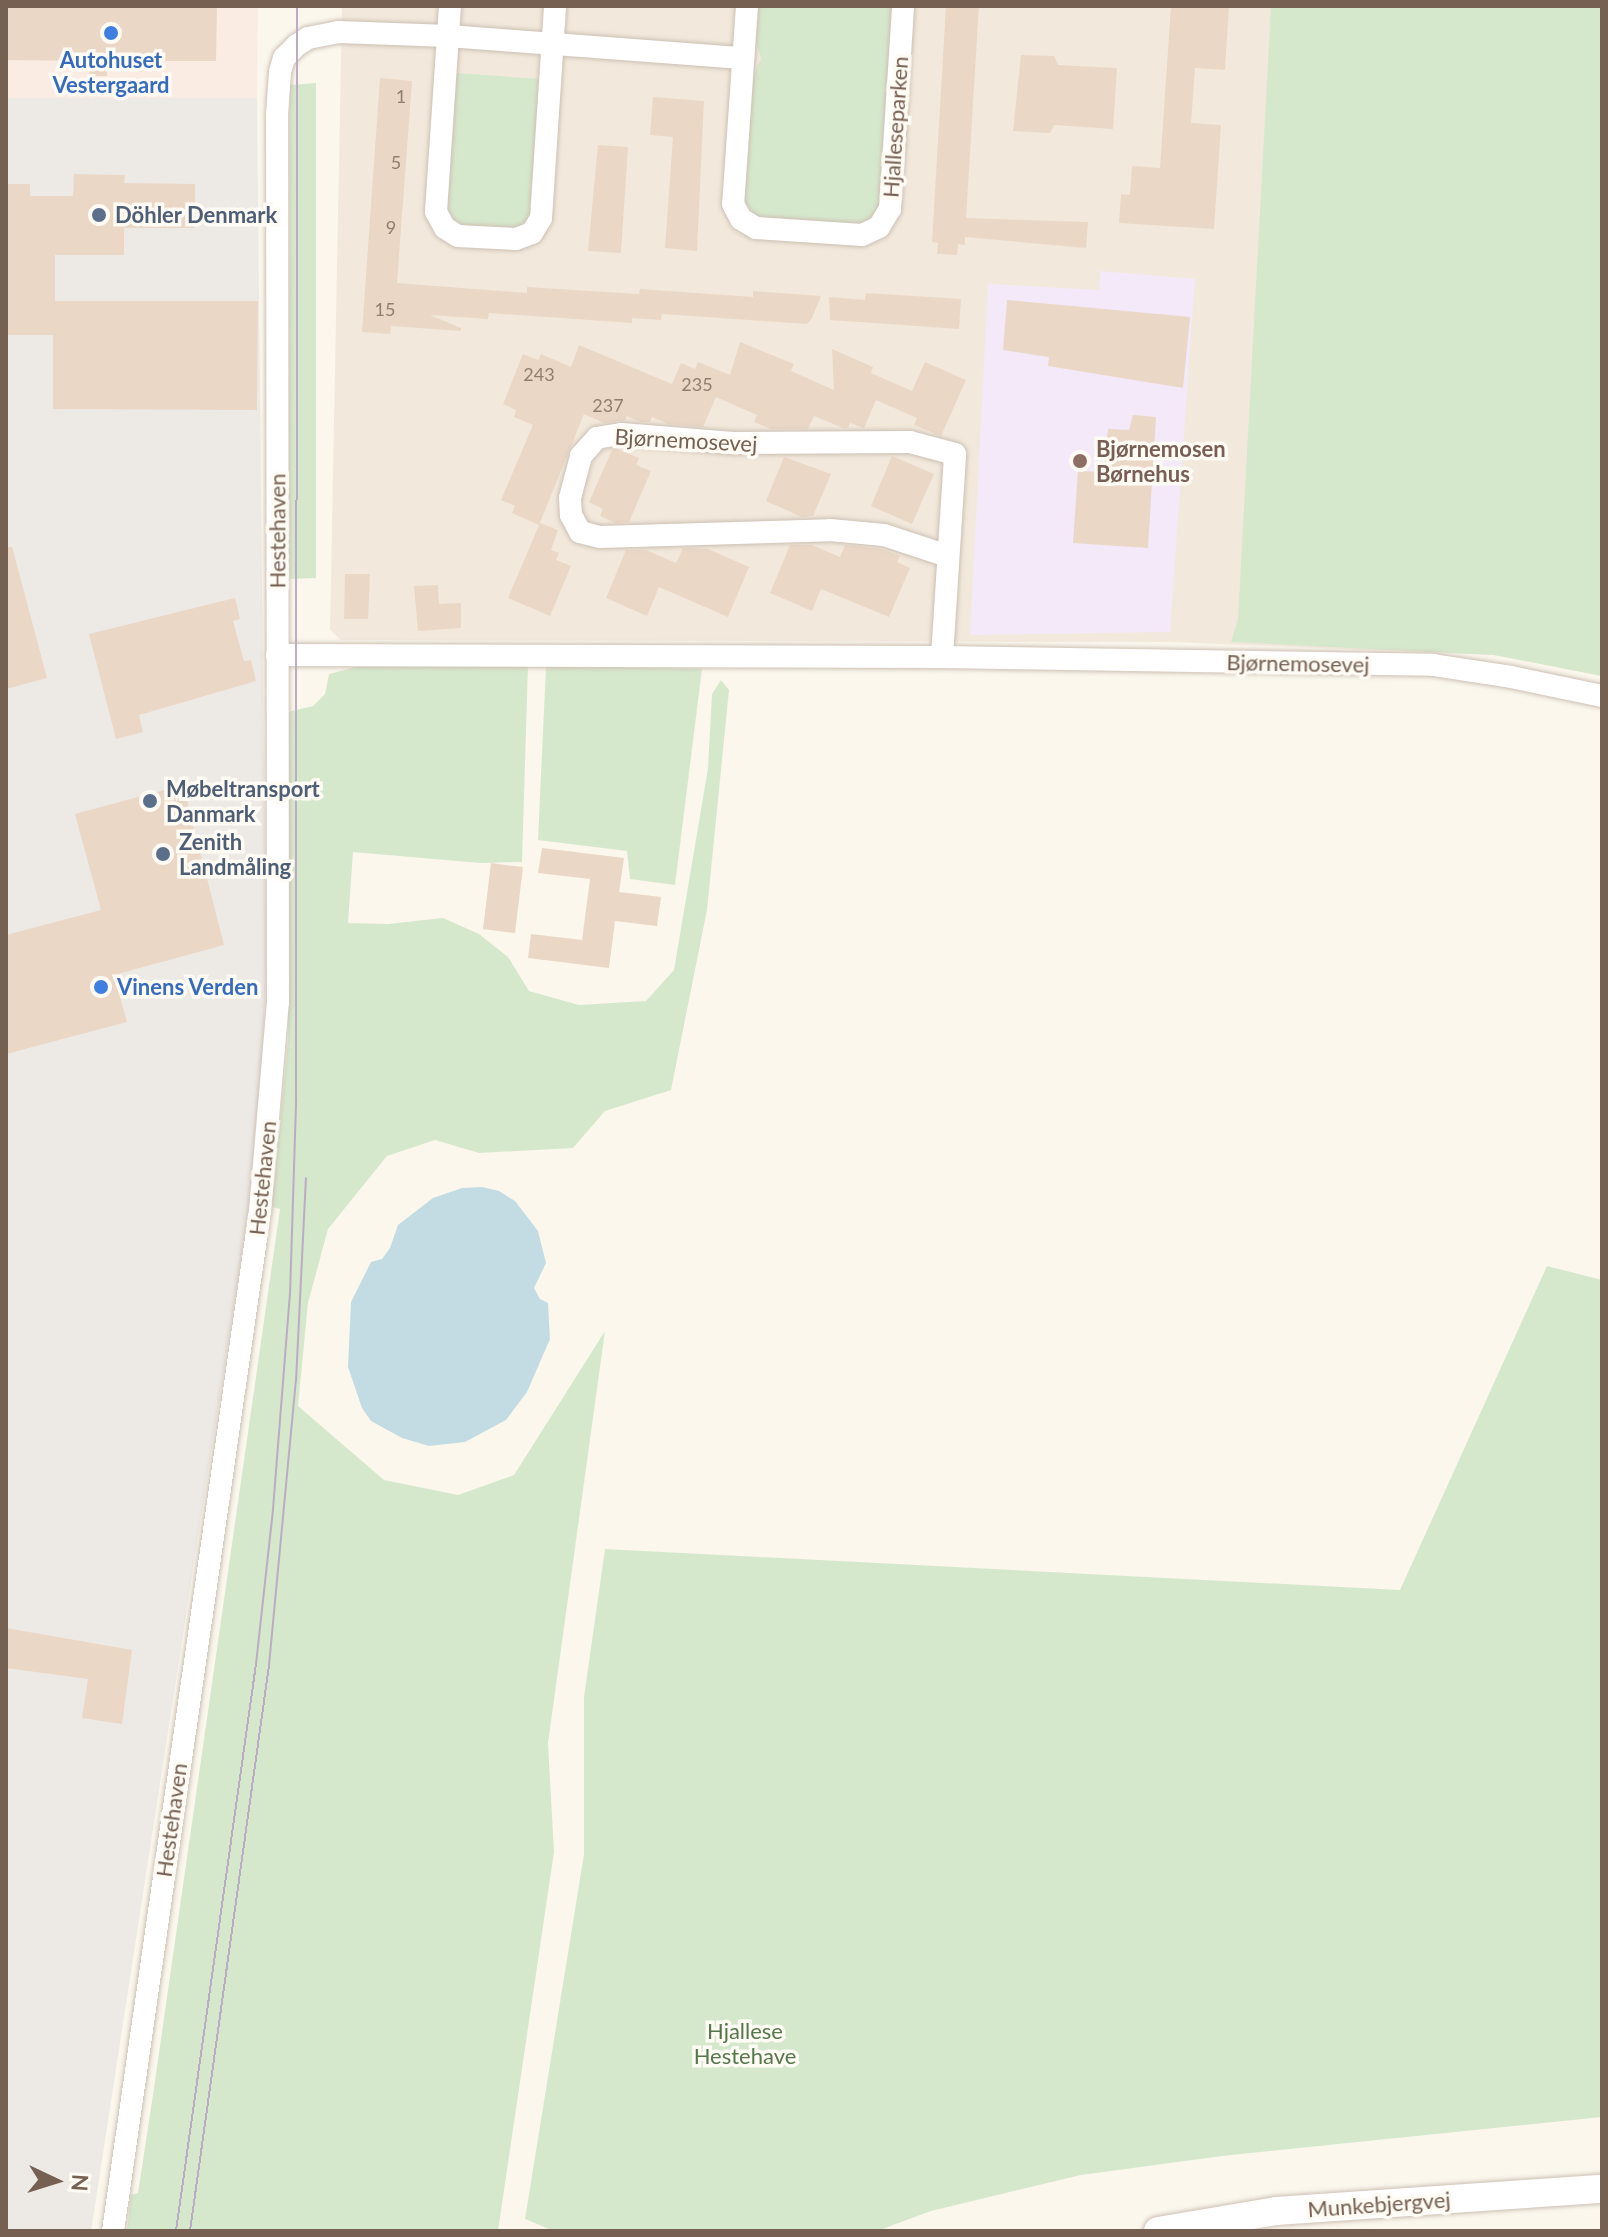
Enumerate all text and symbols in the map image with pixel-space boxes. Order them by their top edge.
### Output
marker: Autohuset Vestergaard [102,24,120,42]
place label: Autohuset Vestergaard [52,46,170,98]
street label: Hjalleseparken [877,55,913,199]
house number: 1 [396,85,406,107]
house number: 5 [391,151,401,173]
place label: Döhler Denmark [115,202,278,228]
marker: Döhler Denmark [90,206,108,224]
house number: 9 [386,216,396,238]
house number: 15 [375,298,395,320]
house number: 243 [523,363,555,385]
house number: 235 [681,373,713,395]
house number: 237 [592,394,624,416]
street label: Bjørnemosevej [614,423,758,457]
place label: Bjørnemosen Børnehus [1096,435,1226,486]
marker: Bjørnemosen Børnehus [1071,452,1089,470]
street label: Hestehaven [264,474,290,588]
street label: Bjørnemosevej [1226,649,1370,677]
place label: Møbeltransport Danmark [166,775,320,826]
marker: Møbeltransport Danmark [141,792,159,810]
place label: Zenith Landmåling [179,828,291,880]
marker: Zenith Landmåling [154,845,172,863]
place label: Vinens Verden [117,974,259,1000]
marker: Vinens Verden [92,978,110,996]
street label: Hestehaven [243,1119,281,1237]
street label: Hestehaven [150,1761,192,1879]
park label: Hjallese Hestehave [694,2017,796,2068]
north arrow [16,2141,96,2221]
text: N [66,2173,94,2192]
street label: Munkebjergvej [1307,2186,1451,2222]

